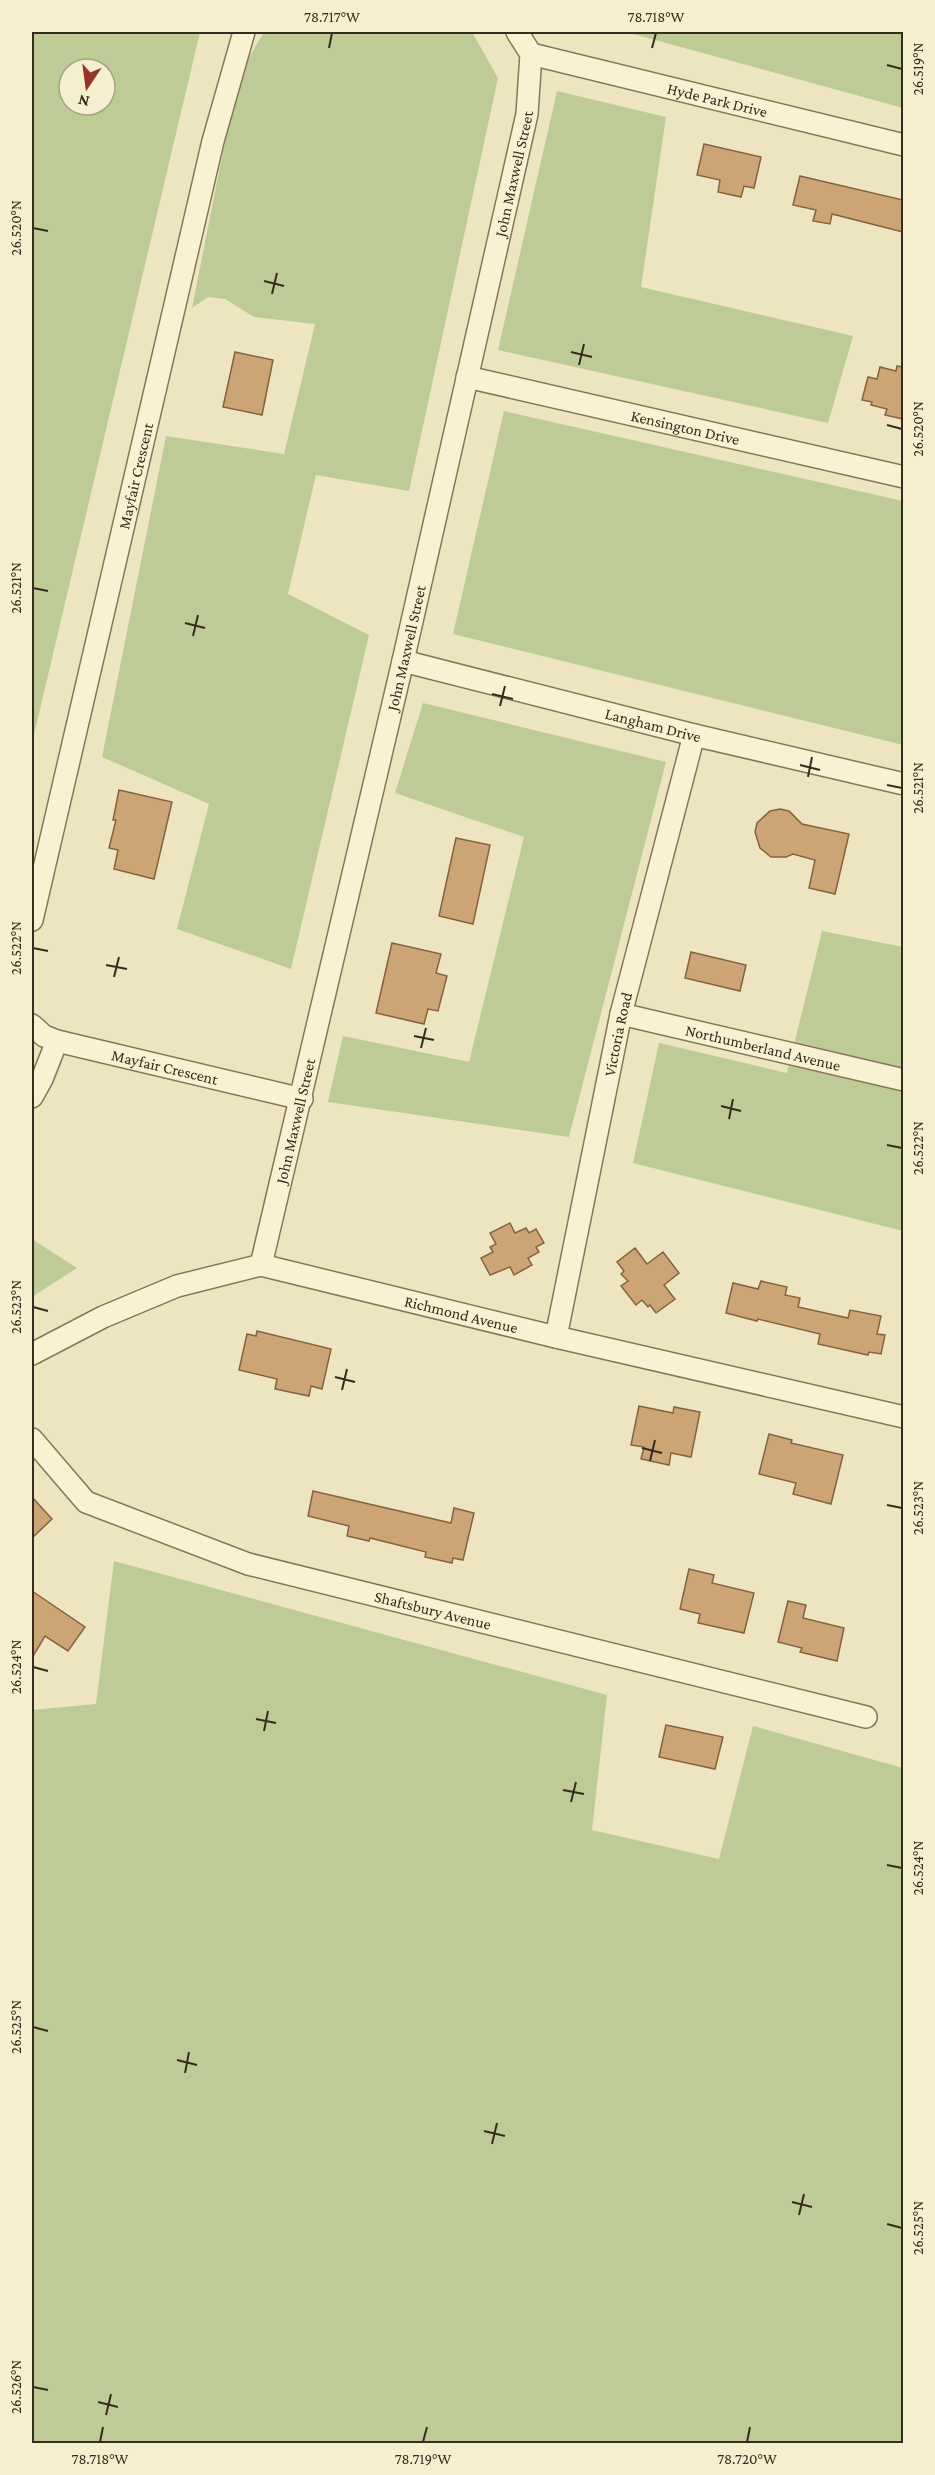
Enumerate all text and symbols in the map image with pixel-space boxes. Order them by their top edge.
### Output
text: 78.717°W [304,9,360,25]
text: 78.718°W [628,9,685,25]
text: 26.519°N [910,43,926,95]
north arrow [57,57,117,117]
street label: Hyde Park Drive [666,80,769,120]
text: N [76,92,91,111]
street label: John Maxwell Street [491,110,536,241]
text: 26.520°N [8,200,24,256]
text: 26.520°N [910,401,926,457]
street label: Kensington Drive [629,407,741,448]
street label: Mayfair Crescent [115,420,156,531]
text: 26.521°N [8,562,24,614]
street label: John Maxwell Street [383,583,429,715]
street label: Langham Drive [603,705,703,745]
text: 26.521°N [910,762,926,814]
text: 26.522°N [8,921,24,975]
street label: Victoria Road [601,990,635,1078]
street label: Northumberland Avenue [684,1021,842,1074]
street label: Mayfair Crescent [110,1046,220,1088]
street label: John Maxwell Street [272,1056,318,1188]
text: 26.522°N [910,1121,926,1175]
text: 26.523°N [8,1280,24,1334]
street label: Richmond Avenue [403,1292,520,1336]
text: 26.523°N [910,1481,926,1535]
street label: Shaftsbury Avenue [373,1588,493,1633]
text: 26.524°N [8,1640,24,1694]
text: 26.524°N [910,1841,926,1895]
text: 26.525°N [8,2000,24,2054]
text: 26.525°N [910,2201,926,2255]
text: 26.526°N [8,2360,24,2414]
text: 78.718°W [72,2451,129,2467]
text: 78.719°W [395,2451,451,2467]
text: 78.720°W [717,2451,777,2467]

